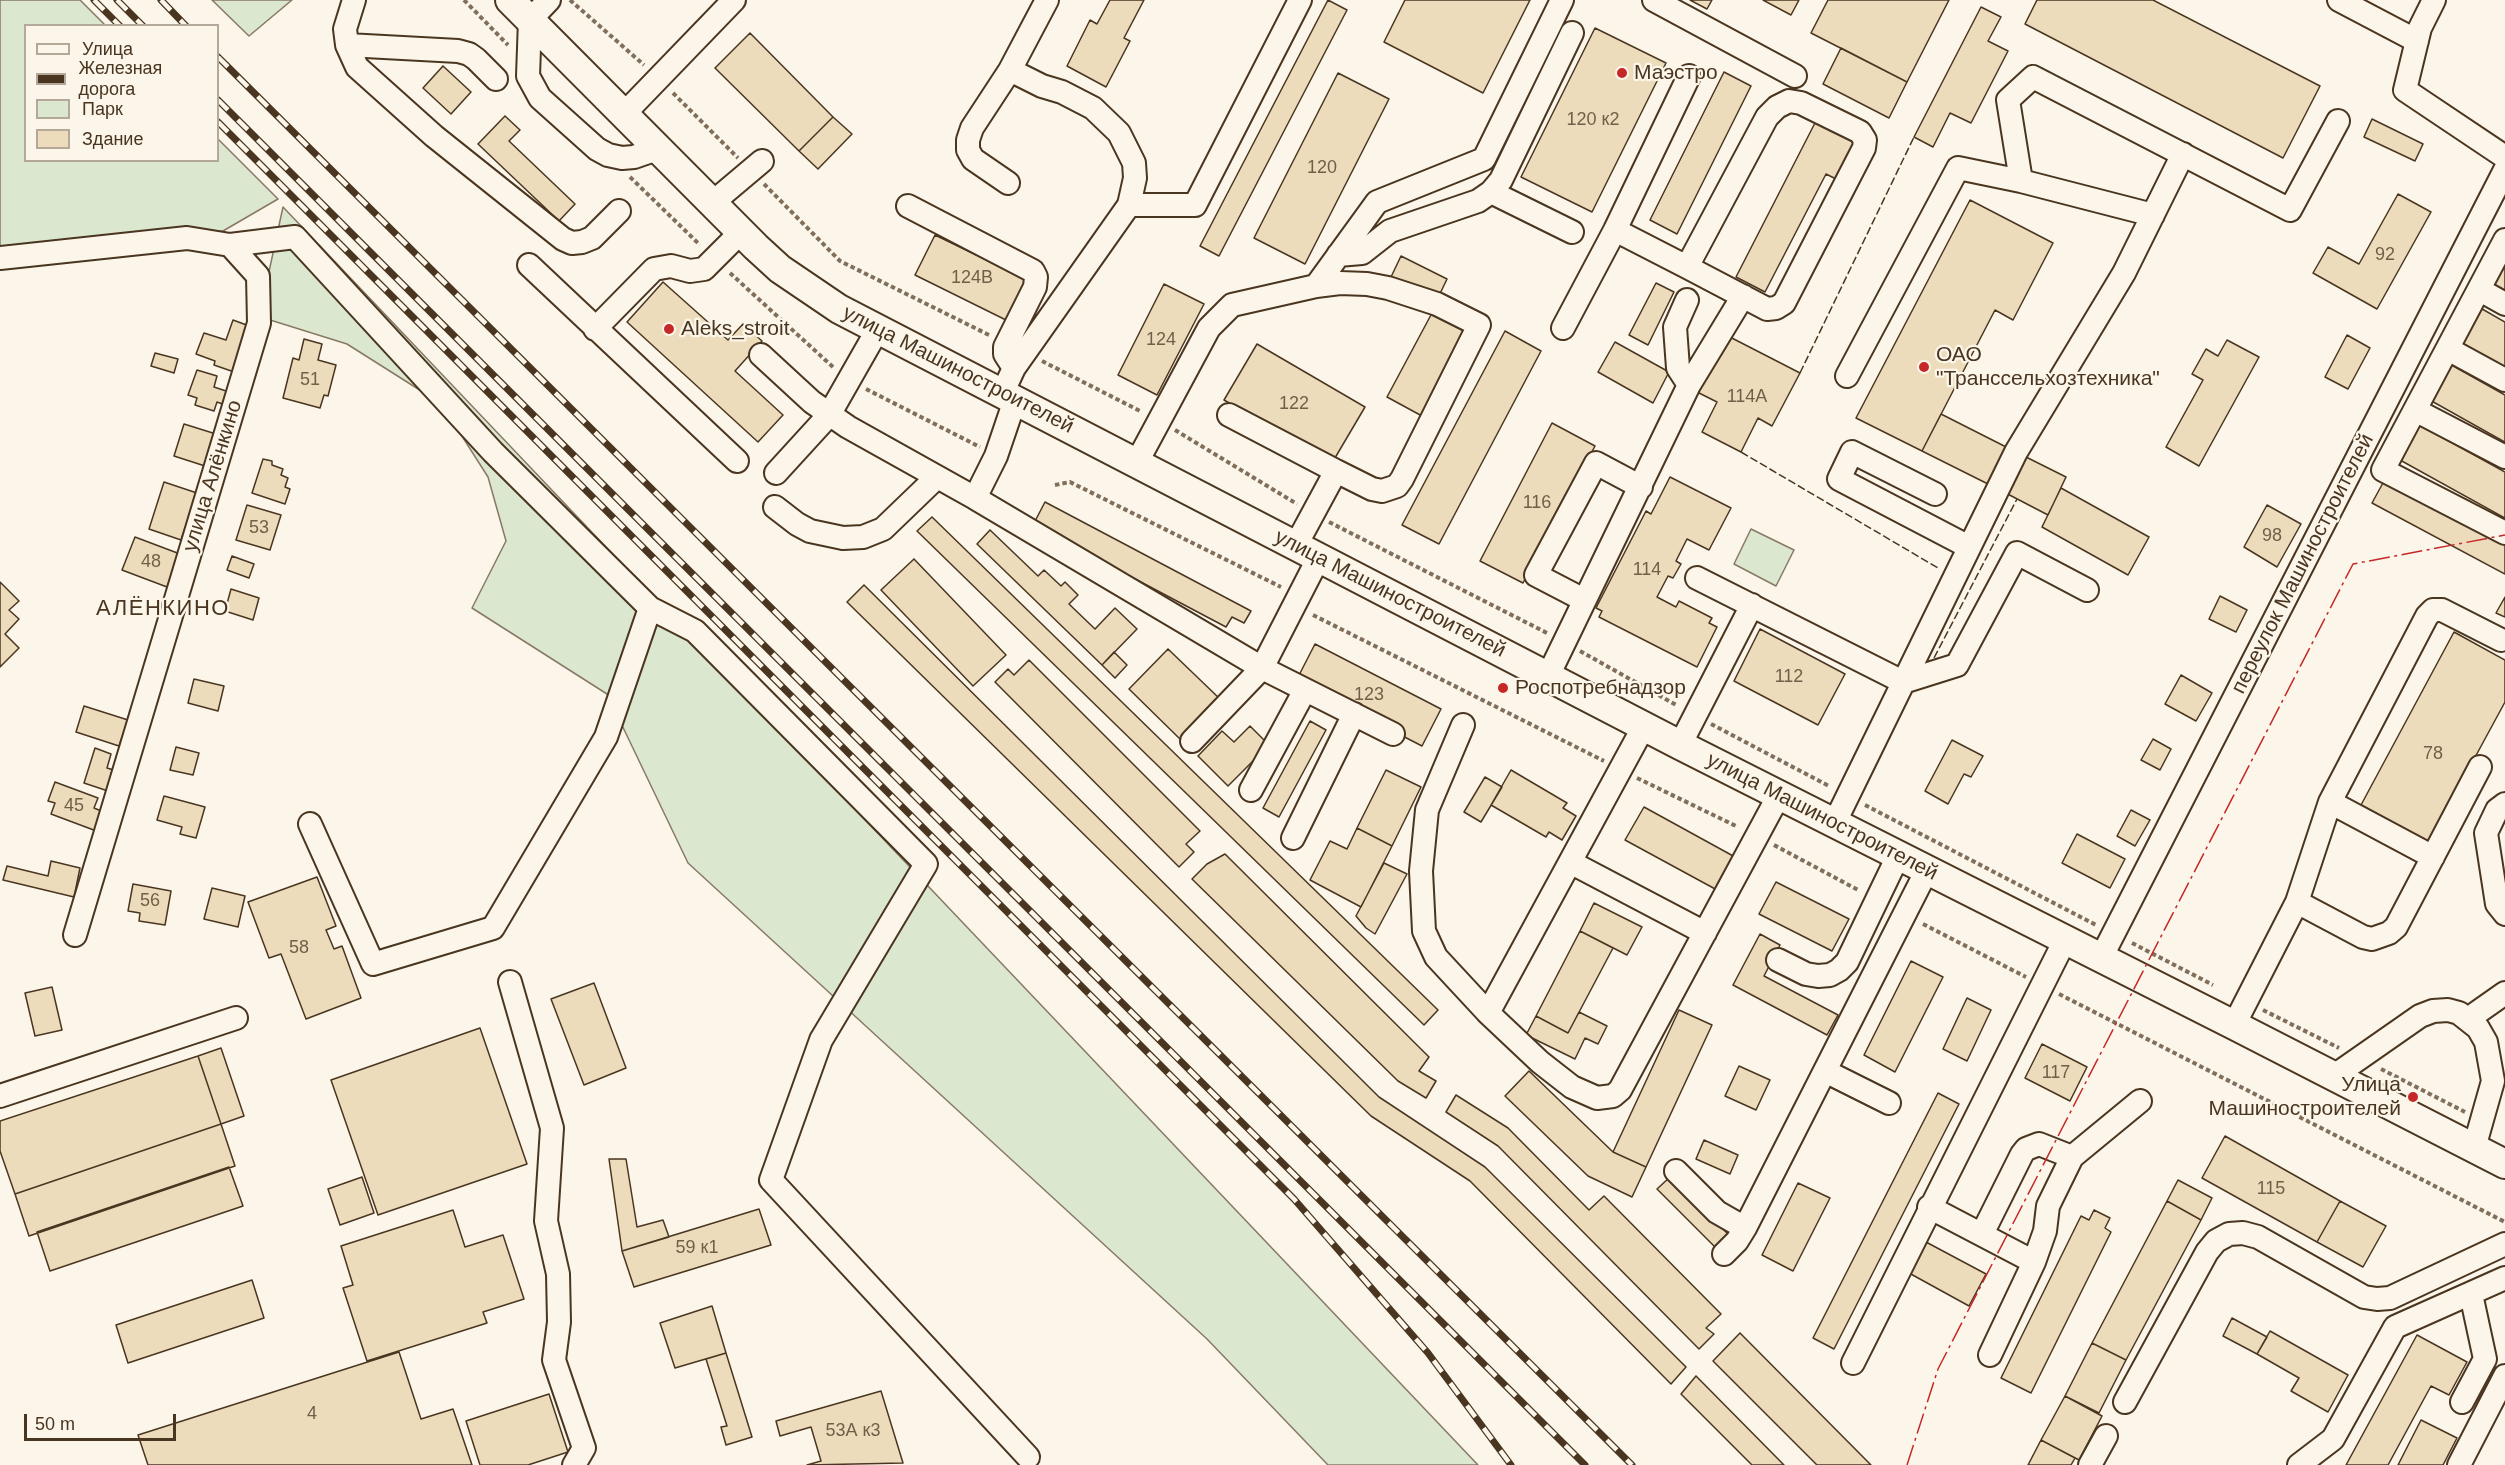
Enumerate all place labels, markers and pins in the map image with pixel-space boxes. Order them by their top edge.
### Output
place label: Маэстро [1634,60,1718,86]
marker: Маэстро [1615,66,1629,80]
place label: Aleks_stroit [681,316,790,342]
marker: Aleks_stroit [662,322,676,336]
place label: ОАО "Транссельхозтехника" [1936,342,2160,392]
marker: ОАО "Транссельхозтехника" [1917,360,1931,374]
place label: Роспотребнадзор [1515,675,1686,701]
marker: Роспотребнадзор [1496,681,1510,695]
place label: Улица Машиностроителей [2209,1072,2401,1122]
marker: Улица Машиностроителей [2406,1090,2420,1104]

